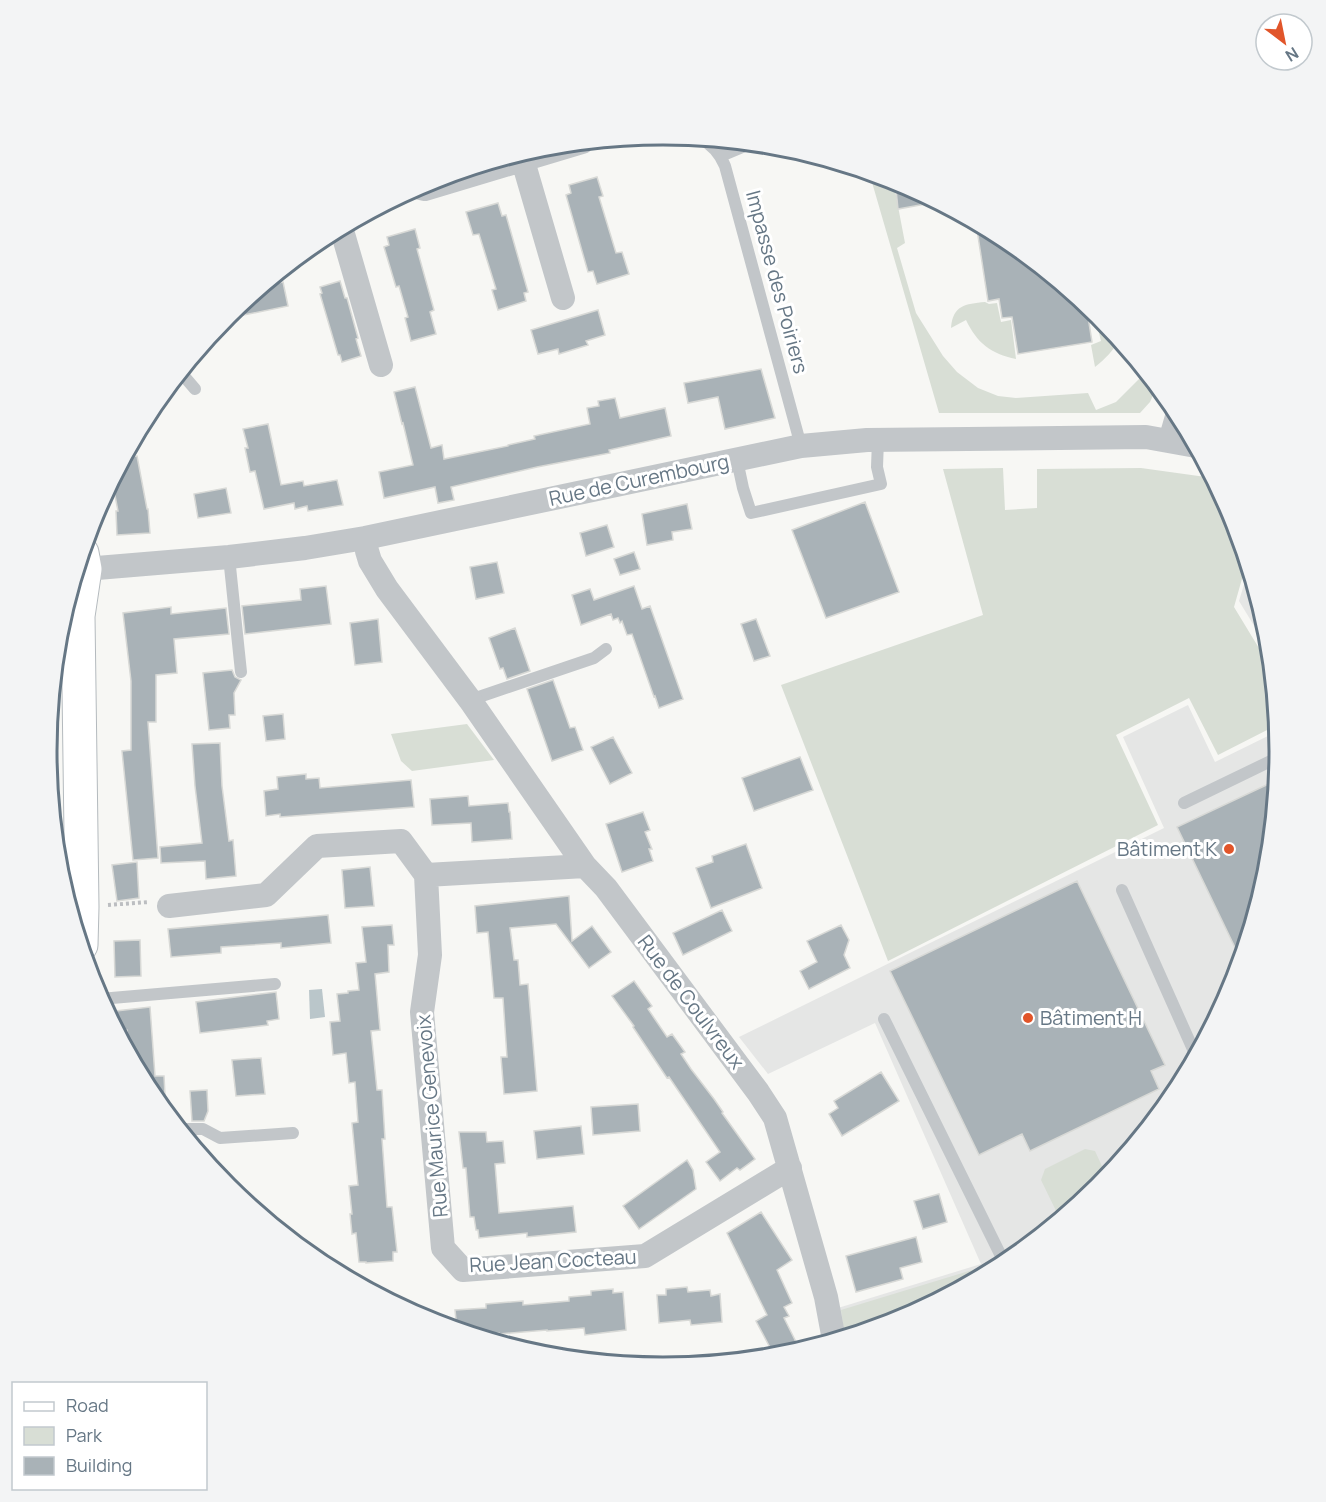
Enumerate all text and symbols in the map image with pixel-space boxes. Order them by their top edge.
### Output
north arrow [1254,12,1314,72]
text: N [1281,42,1303,67]
street label: Impasse des Poiriers [740,187,815,377]
street label: Rue de Curembourg [546,447,731,512]
place label: Bâtiment K [1117,835,1217,862]
marker: Bâtiment K [1222,842,1236,856]
street label: Rue de Coulvreux [632,929,751,1075]
place label: Bâtiment H [1040,1004,1142,1031]
marker: Bâtiment H [1021,1011,1035,1025]
street label: Rue Maurice Genevoix [409,1013,454,1219]
street label: Rue Jean Cocteau [469,1243,637,1278]
legend [12,1382,207,1490]
text: Road [66,1393,109,1417]
text: Park [66,1423,103,1447]
text: Building [66,1453,132,1477]

